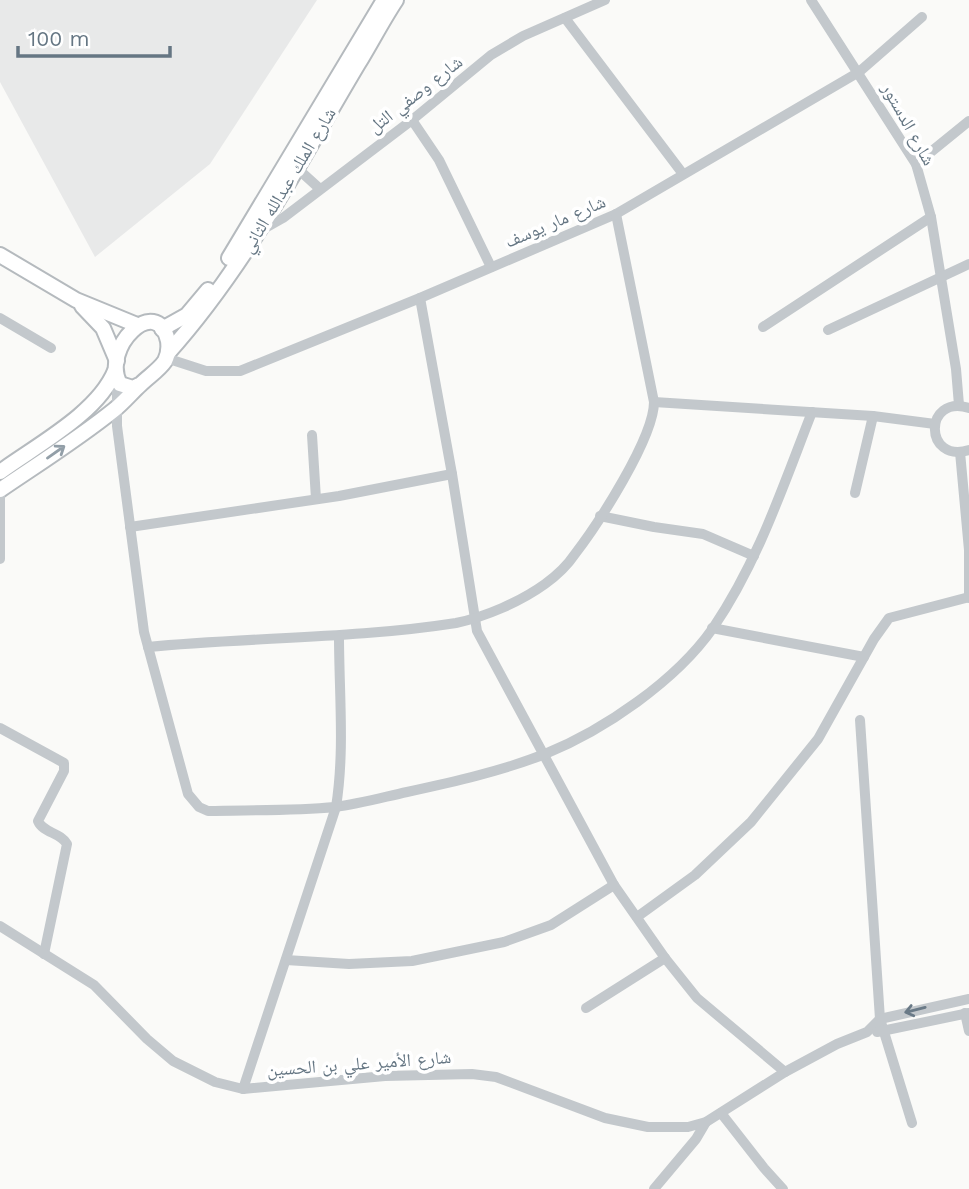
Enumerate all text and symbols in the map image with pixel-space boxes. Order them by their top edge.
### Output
scale bar [18,14,170,58]
text: 100 m [28,26,90,51]
street label: شارع وصفي التل [364,51,469,141]
street label: شارع الدستور [876,78,940,169]
street label: شارع الملك عبدالله الثاني [236,104,344,259]
street label: شارع مار يوسف [501,190,609,253]
one-way arrow [46,444,65,459]
one-way arrow [904,1004,927,1017]
street label: شارع الأمير علي بن الحسين [266,1046,452,1084]

